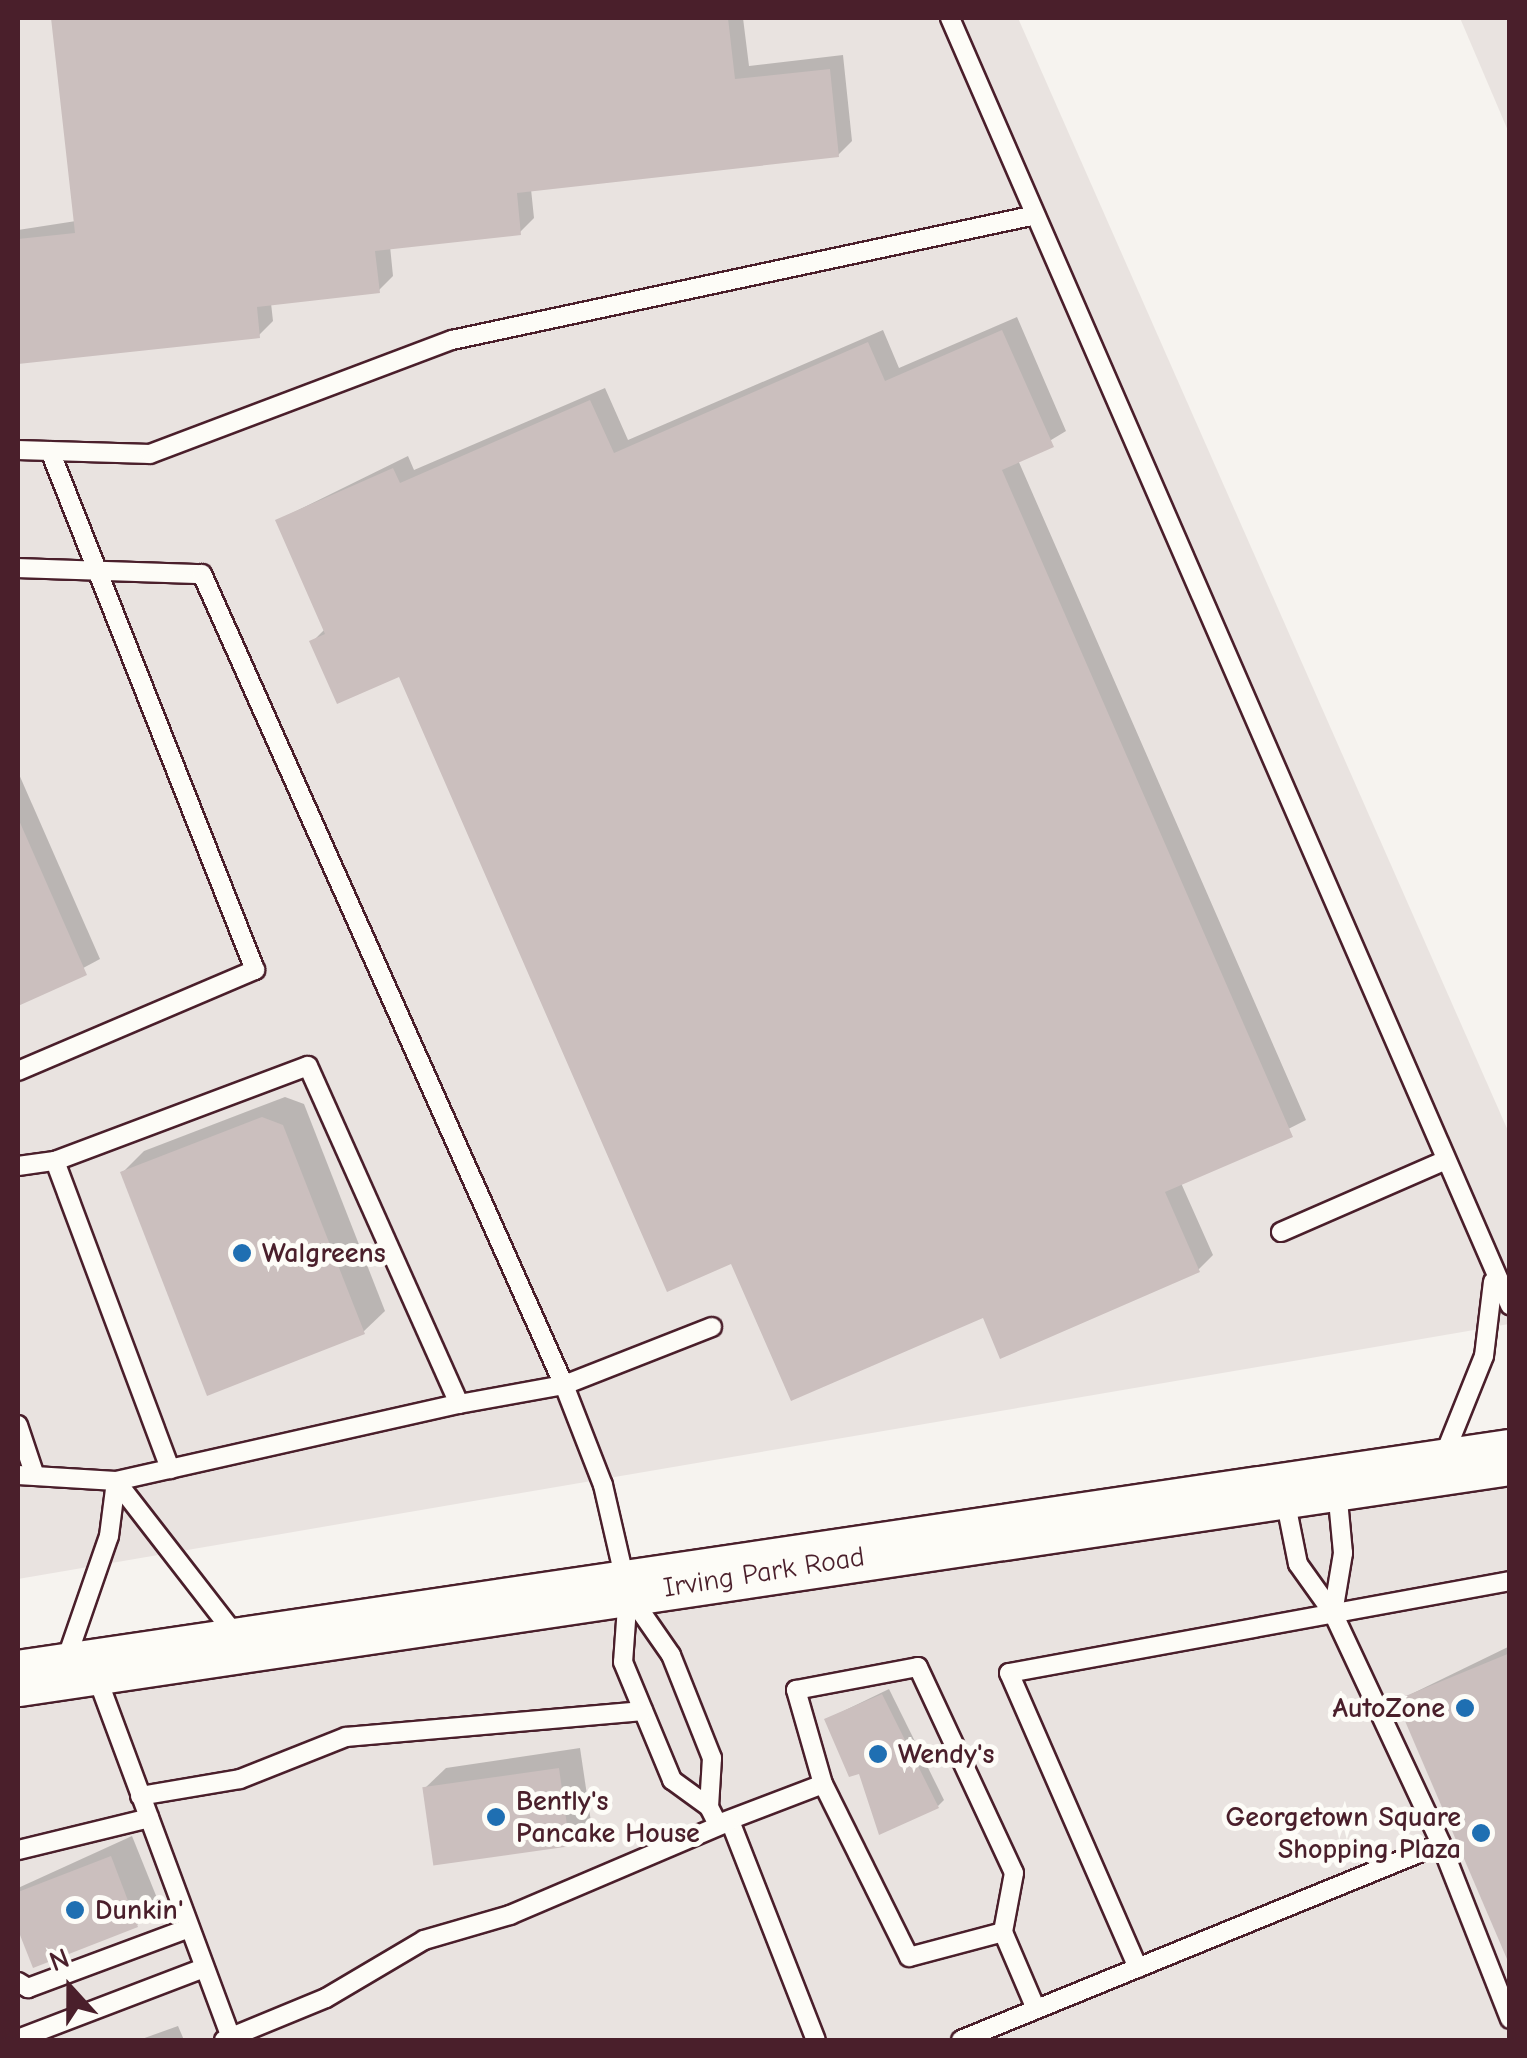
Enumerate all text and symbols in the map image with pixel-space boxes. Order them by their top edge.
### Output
place label: Walgreens [262,1236,386,1270]
marker: Walgreens [231,1242,253,1264]
street label: Irving Park Road [661,1540,867,1604]
place label: AutoZone [1333,1691,1445,1725]
marker: AutoZone [1454,1697,1476,1719]
place label: Wendy's [898,1737,994,1771]
marker: Wendy's [867,1743,889,1765]
place label: Bently's Pancake House [516,1784,700,1850]
place label: Georgetown Square Shopping Plaza [1225,1800,1461,1866]
marker: Bently's Pancake House [485,1806,507,1828]
marker: Georgetown Square Shopping Plaza [1470,1822,1492,1844]
place label: Dunkin' [95,1893,184,1927]
marker: Dunkin' [64,1899,86,1921]
north arrow [20,1938,120,2038]
text: N [45,1942,74,1978]

